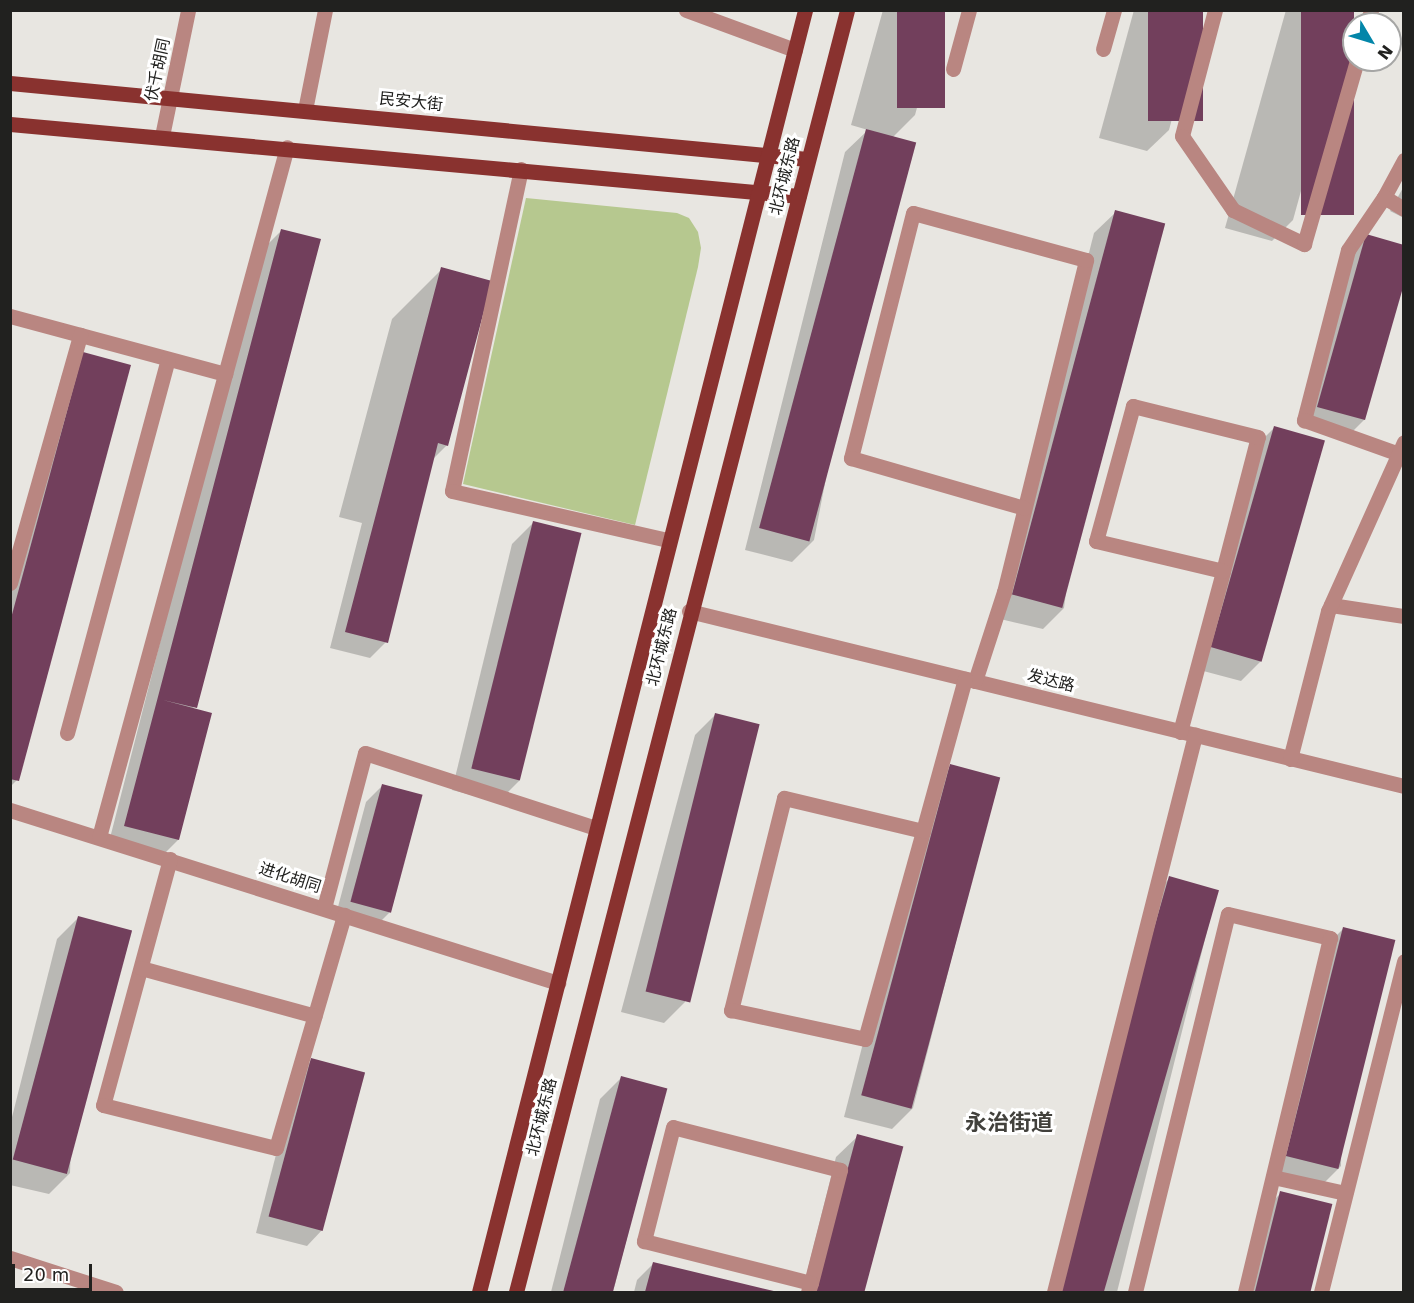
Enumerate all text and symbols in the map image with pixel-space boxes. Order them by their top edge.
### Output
north arrow [1342,12,1402,72]
street label: 伏千胡同 [142,37,174,103]
text: N [1373,41,1397,63]
street label: 民安大街 [378,89,444,115]
street label: 北环城东路 [766,135,804,217]
street label: 北环城东路 [643,606,681,688]
street label: 发达路 [1025,666,1077,696]
street label: 进化胡同 [257,859,323,897]
street label: 北环城东路 [523,1076,561,1158]
district label: 永治街道 [965,1110,1053,1136]
scale bar [15,1252,94,1290]
text: 20 m [23,1264,69,1285]

